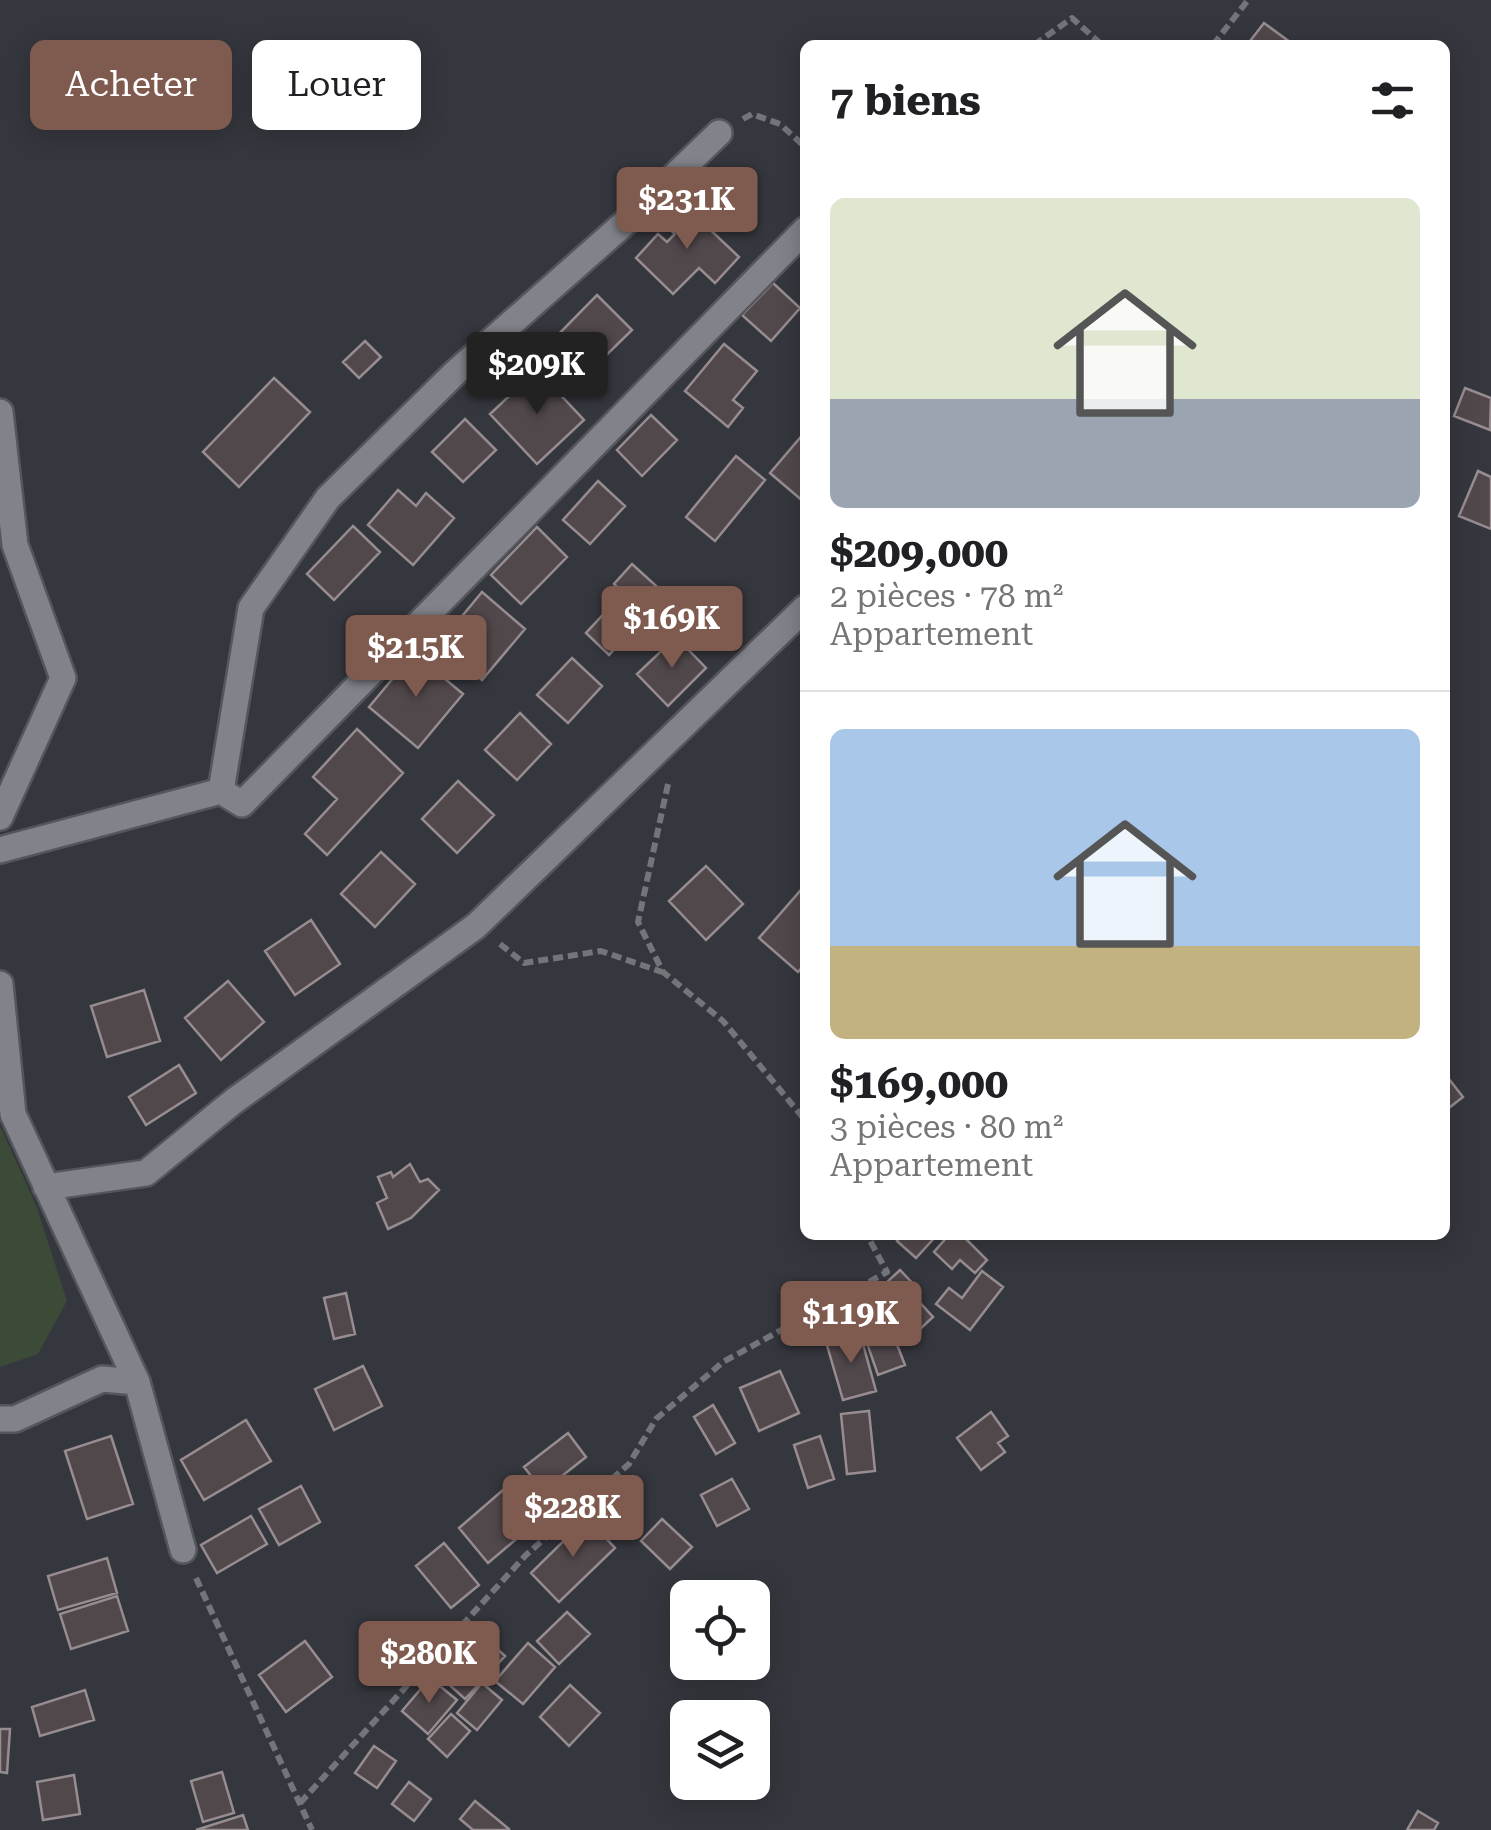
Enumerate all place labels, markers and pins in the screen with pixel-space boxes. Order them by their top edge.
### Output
pin: $231K [617,167,757,252]
pin: $209K [467,332,607,417]
pin: $169K [602,586,742,671]
pin: $215K [346,615,486,700]
pin: $119K [781,1281,921,1366]
pin: $228K [503,1475,643,1560]
pin: $280K [359,1621,499,1706]

